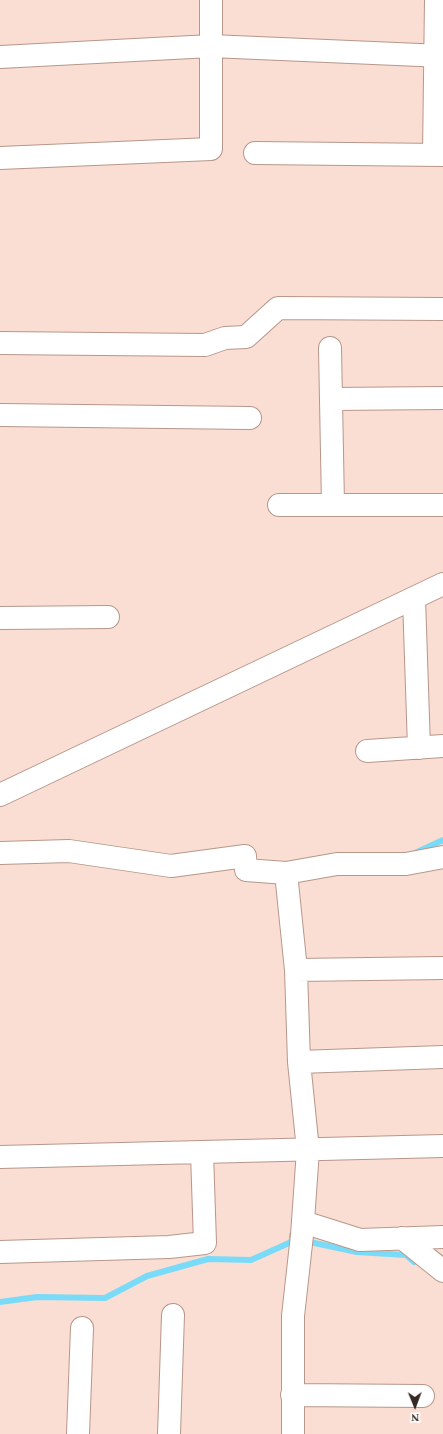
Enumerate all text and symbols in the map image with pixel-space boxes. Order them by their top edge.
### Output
north arrow [395,1386,435,1426]
text: N [411,1412,419,1424]

